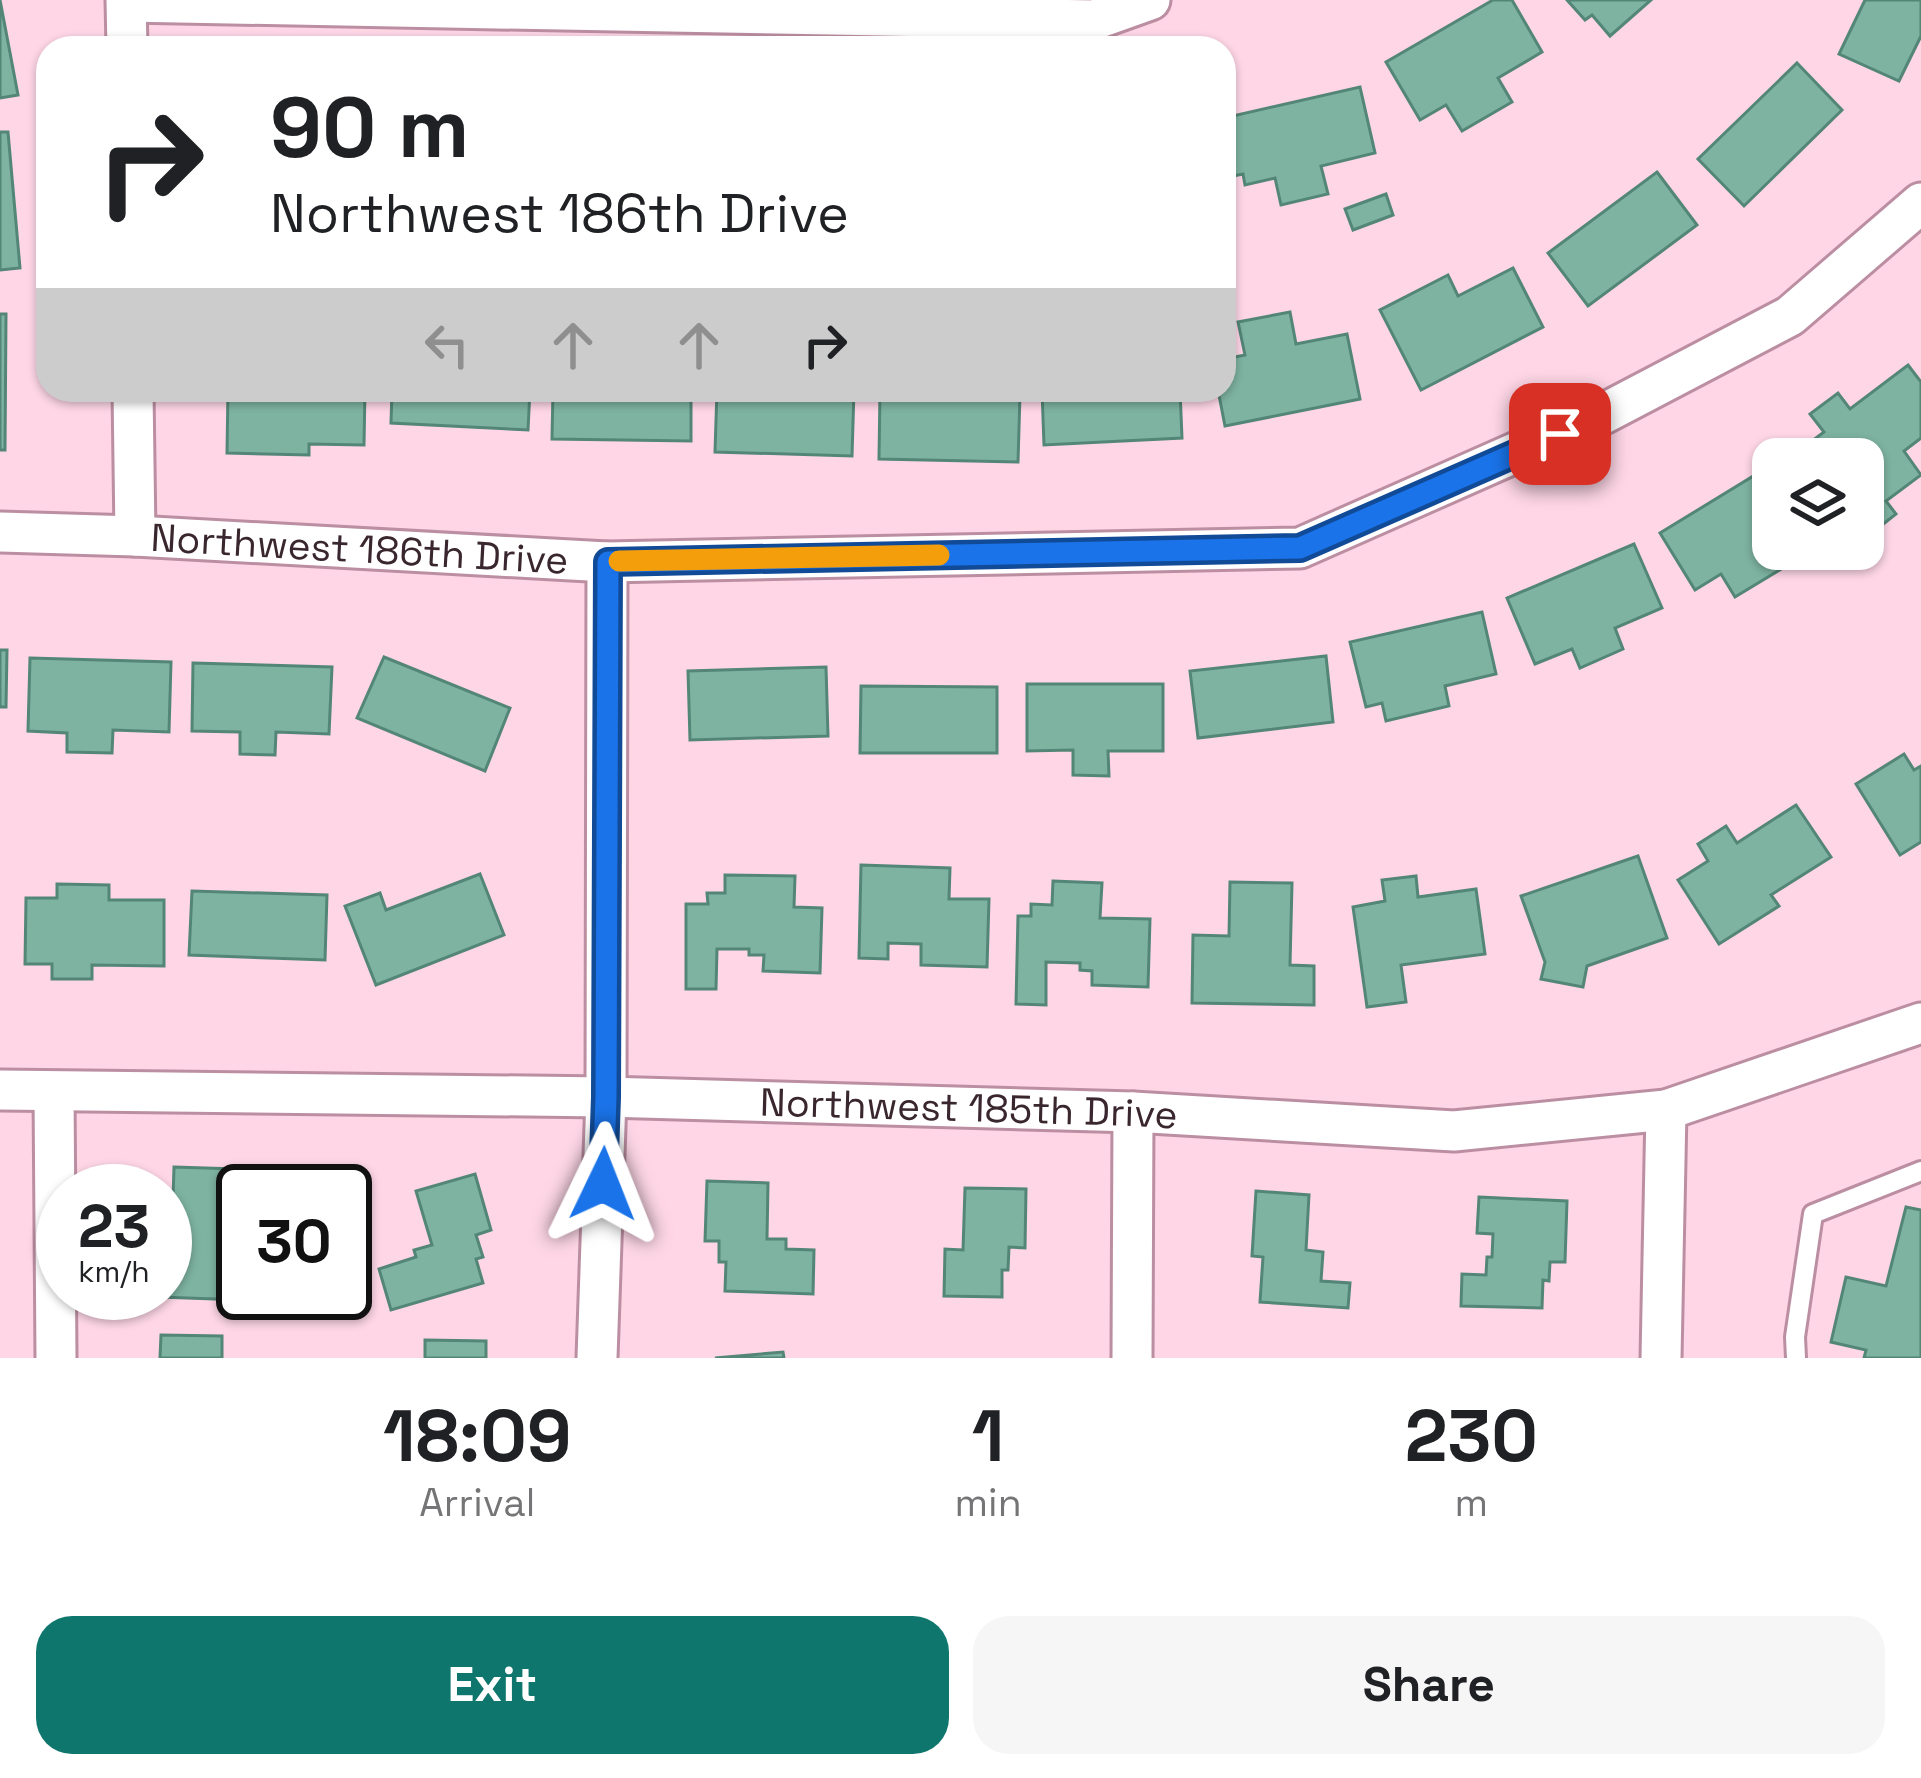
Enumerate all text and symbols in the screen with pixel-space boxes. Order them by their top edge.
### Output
text: 90 m [270,74,469,182]
icon: right [72,84,228,240]
text: Northwest 186th Drive [270,179,849,248]
icon: left [414,312,480,378]
icon: ahead [540,312,606,378]
icon: ahead [666,312,732,378]
icon: right [792,312,858,378]
pin [1509,383,1611,485]
icon: arrive [1527,401,1593,467]
map controls [1752,438,1884,570]
button: layers [1752,438,1884,570]
street label: Northwest 186th Drive [149,513,570,585]
street label: Northwest 185th Drive [759,1077,1179,1140]
position arrow [540,1121,666,1247]
speed limit sign: 30 [216,1164,372,1320]
text: 23 [78,1188,150,1265]
text: km/h [78,1252,150,1291]
text: 18:09 [383,1390,571,1482]
text: 1 [972,1390,1004,1482]
text: 230 [1405,1390,1538,1482]
text: Arrival [419,1478,535,1527]
text: min [955,1478,1022,1527]
text: m [1454,1478,1488,1527]
button: Exit [36,1616,949,1754]
button: Share [973,1616,1885,1754]

